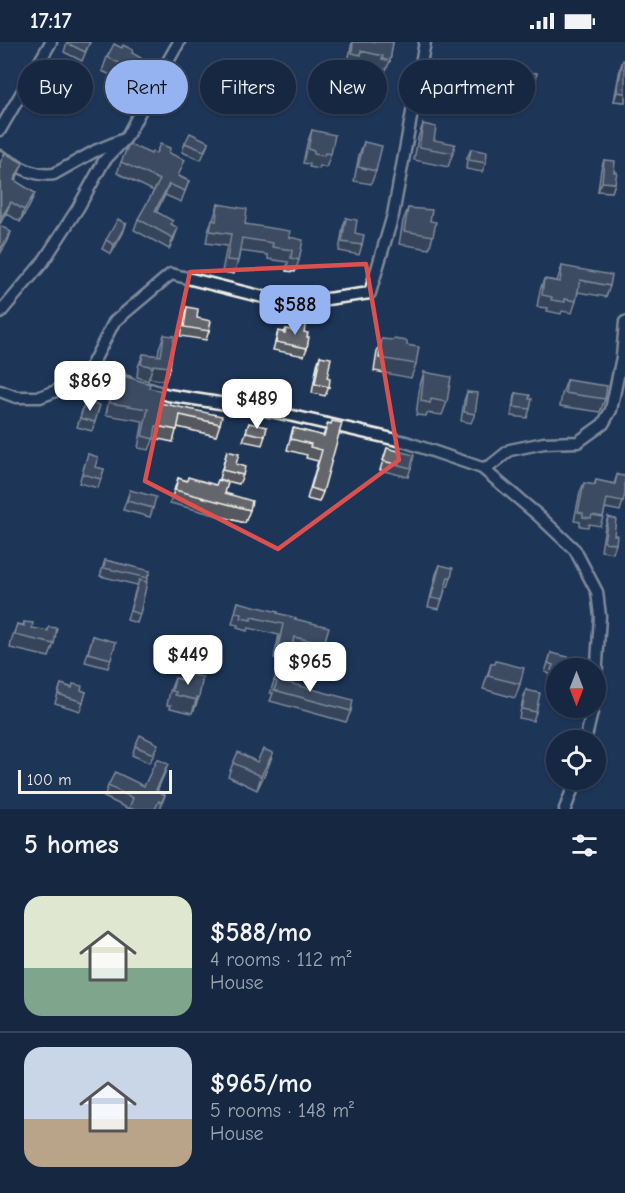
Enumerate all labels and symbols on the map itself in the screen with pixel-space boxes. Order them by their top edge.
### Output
pin: $588 [259,285,331,336]
pin: $869 [54,361,126,412]
pin: $489 [221,379,293,430]
pin: $449 [152,635,224,686]
pin: $965 [274,642,346,693]
north arrow [546,658,606,718]
scale bar [18,767,172,794]

